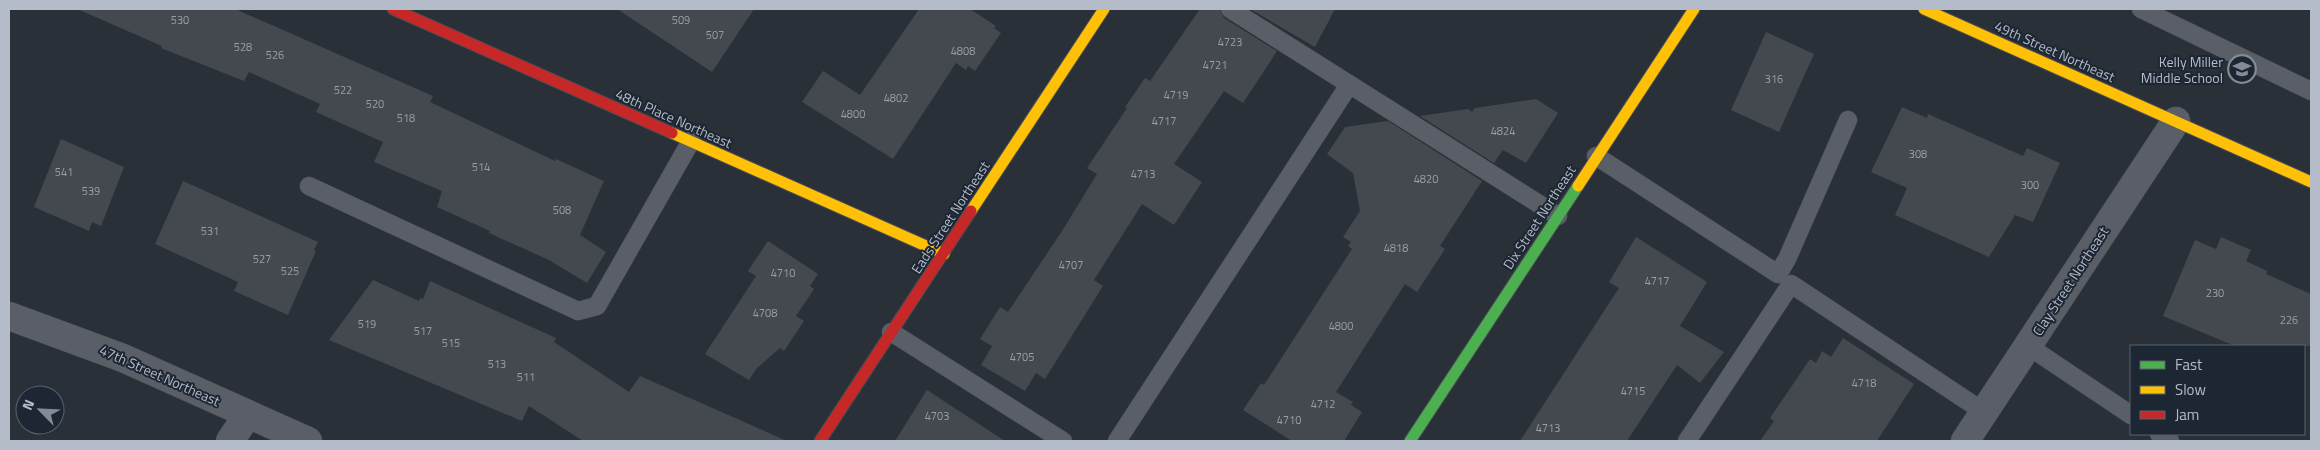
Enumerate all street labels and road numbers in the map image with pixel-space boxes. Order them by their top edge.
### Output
street label: 49th Street Northeast [1991,15,2119,87]
street label: 48th Place Northeast [612,83,736,153]
street label: Eads Street Northeast [906,156,994,277]
street label: Dix Street Northeast [1497,161,1581,273]
street label: Clay Street Northeast [2027,222,2113,340]
street label: 47th Street Northeast [96,339,224,411]

